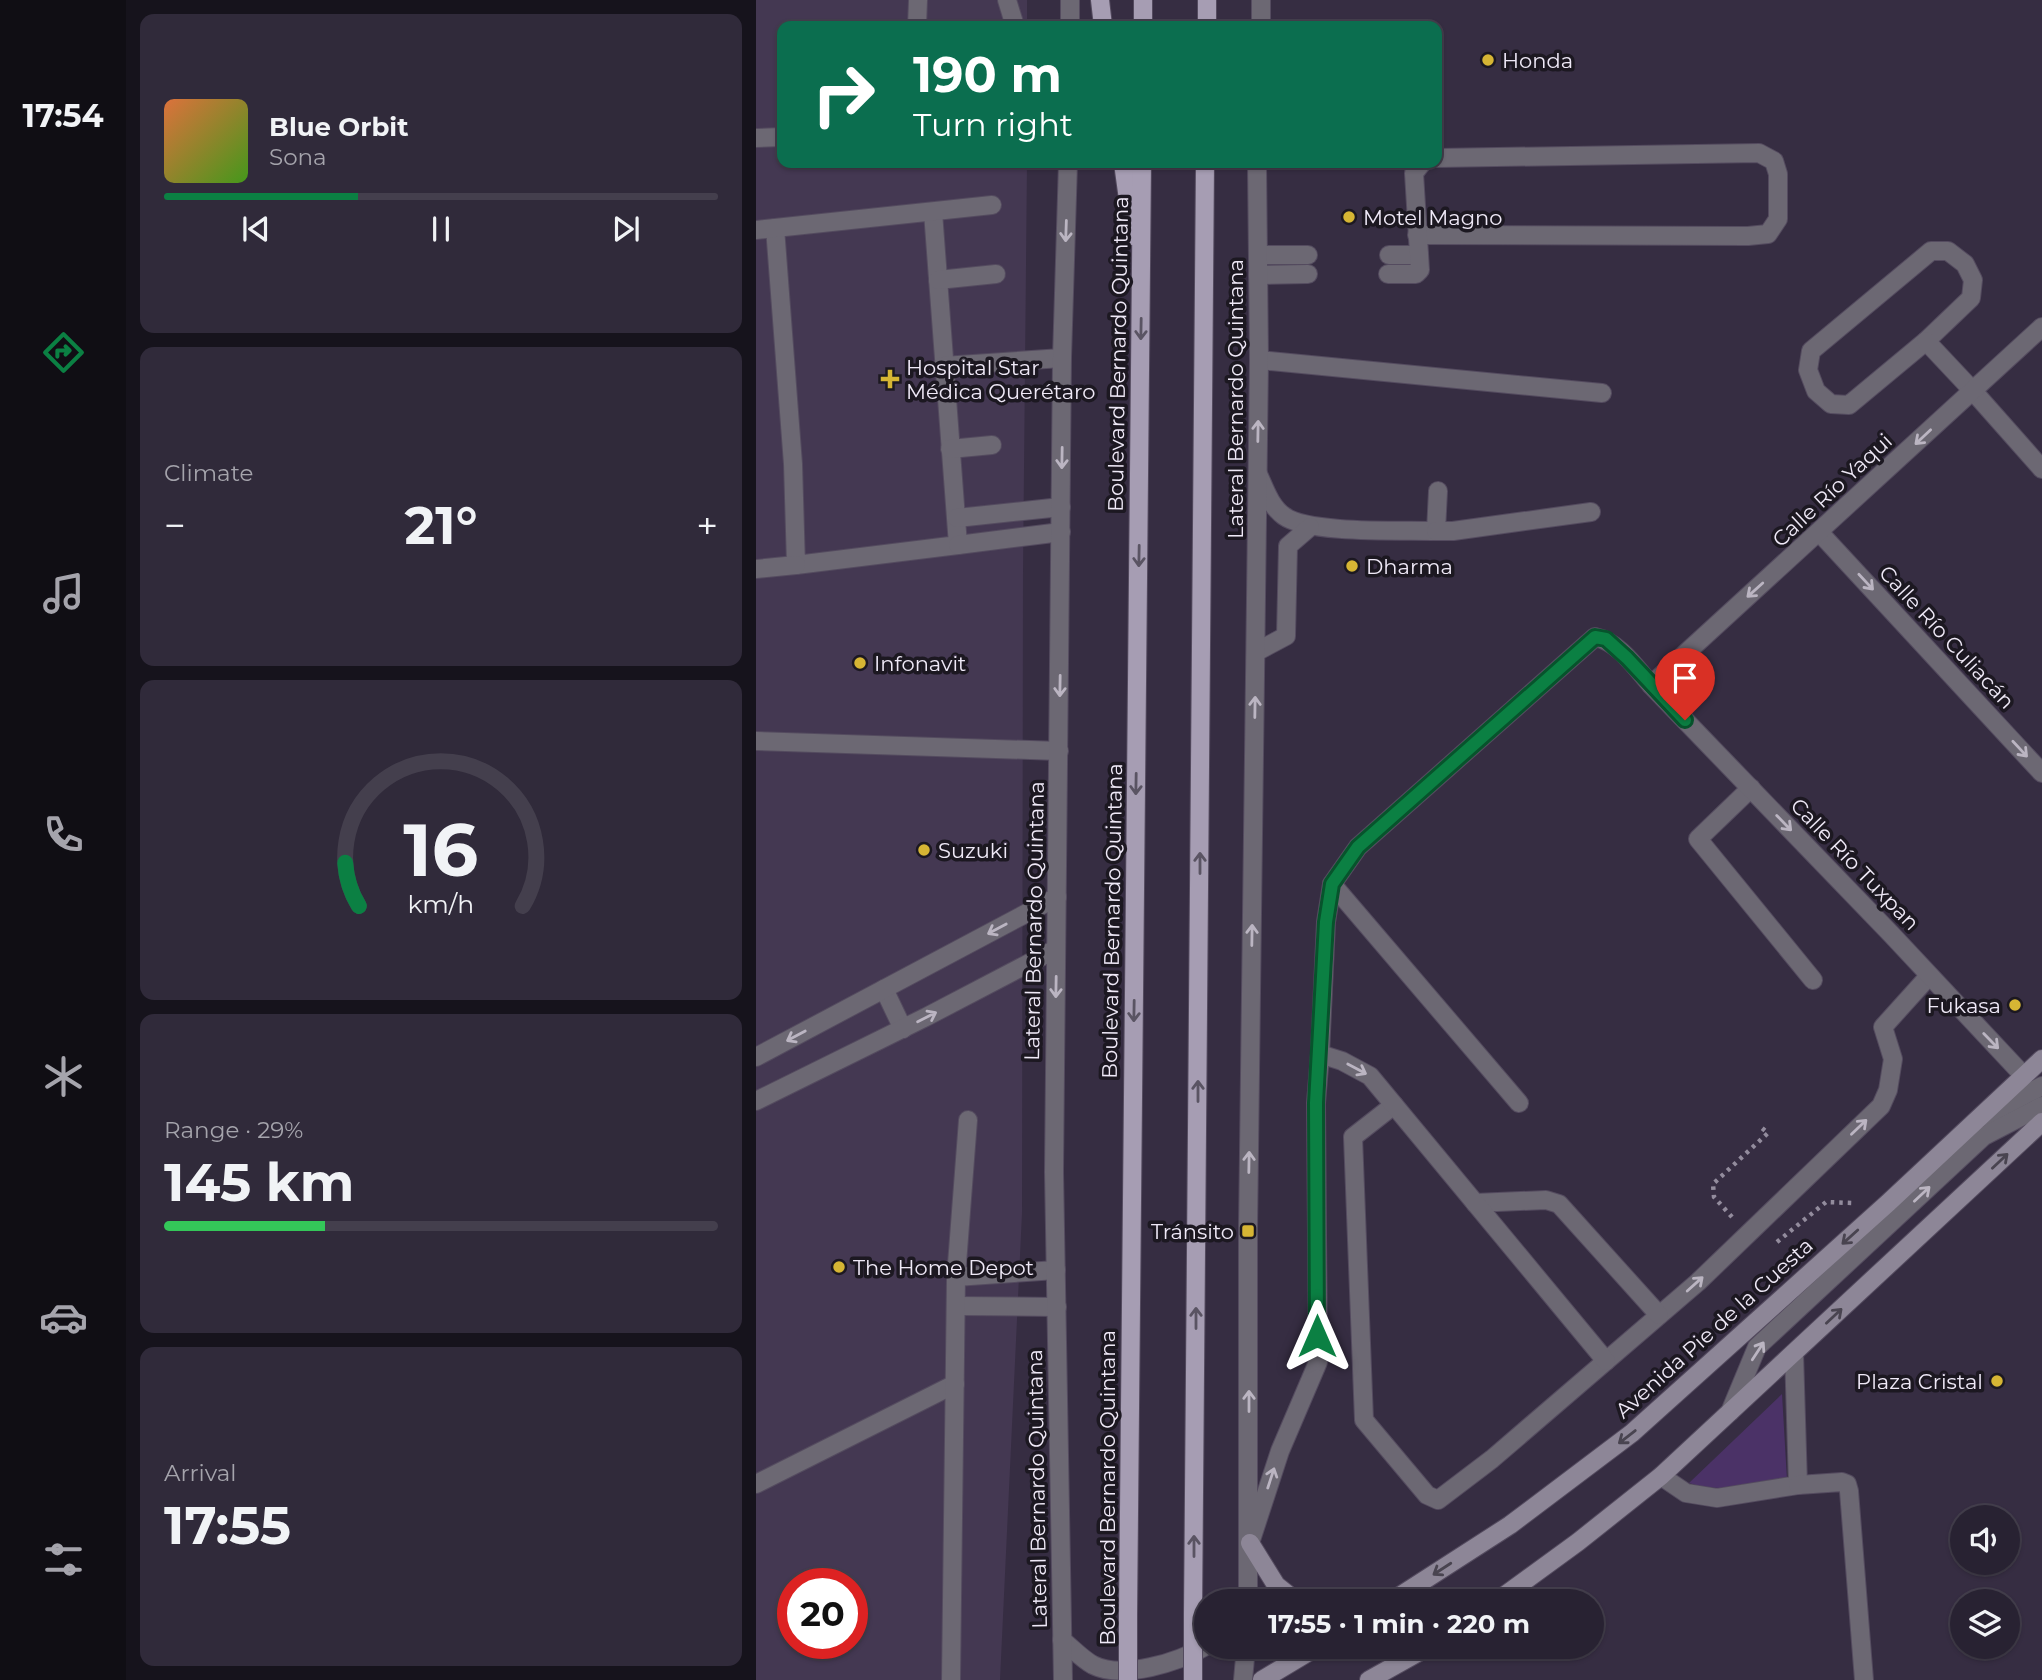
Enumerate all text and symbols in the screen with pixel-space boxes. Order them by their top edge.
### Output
text: 190 m [913,45,1062,104]
place label: Honda [1502,48,1573,73]
icon: right [798,49,889,140]
marker: Honda [1480,52,1496,68]
text: 17:54 [22,96,104,135]
text: Turn right [913,105,1073,144]
text: Blue Orbit [269,111,408,143]
text: Sona [269,143,327,171]
street label: Boulevard Bernardo Quintana [1103,196,1133,512]
place label: Motel Magno [1363,205,1502,230]
marker: Motel Magno [1341,209,1357,225]
icon: previous [237,210,275,248]
icon: pause [422,210,460,248]
icon: next [607,210,645,248]
one-way arrow [1059,219,1073,242]
street label: Lateral Bernardo Quintana [1223,259,1248,539]
one-way arrow [1134,317,1148,340]
icon: directions [39,328,88,377]
place label: Hospital Star Médica Querétaro [906,355,1095,404]
marker: Hospital Star Médica Querétaro [880,369,900,389]
one-way arrow [1251,420,1265,443]
street label: Calle Río Yaqui [1767,428,1897,552]
one-way arrow [1914,429,1932,445]
one-way arrow [1055,447,1068,470]
text: Climate [164,459,253,487]
text: 21° [405,494,477,557]
text: − [164,502,186,549]
text: + [696,502,718,549]
one-way arrow [1132,545,1145,568]
place label: Dharma [1366,554,1453,579]
marker: Dharma [1344,558,1360,574]
street label: Calle Río Culiacán [1874,560,2020,714]
icon: music [39,569,88,618]
one-way arrow [1857,573,1874,590]
one-way arrow [1747,582,1765,598]
pin [1655,648,1715,720]
place label: Infonavit [874,651,966,676]
marker: Infonavit [852,655,868,671]
icon: arrive [1666,659,1704,697]
one-way arrow [1053,674,1067,697]
one-way arrow [1248,696,1262,719]
one-way arrow [2011,740,2028,758]
street label: Boulevard Bernardo Quintana [1097,763,1127,1079]
one-way arrow [1129,772,1143,795]
street label: Lateral Bernardo Quintana [1019,781,1049,1061]
street label: Calle Río Tuxpan [1786,793,1924,935]
text: 16 [404,806,478,894]
icon: phone [39,810,88,859]
one-way arrow [1775,814,1792,831]
place label: Suzuki [938,838,1008,863]
marker: Suzuki [916,842,932,858]
one-way arrow [1193,852,1206,875]
text: km/h [408,889,474,919]
one-way arrow [987,922,1007,936]
one-way arrow [1245,924,1259,947]
one-way arrow [1049,975,1062,998]
place label: Fukasa [1927,993,2001,1018]
marker: Fukasa [2007,997,2023,1013]
one-way arrow [1127,1000,1141,1023]
one-way arrow [916,1009,937,1023]
one-way arrow [786,1029,806,1043]
one-way arrow [1982,1032,1999,1049]
icon: climate [39,1052,88,1101]
one-way arrow [1346,1063,1367,1076]
one-way arrow [1191,1080,1204,1103]
text: Range · 29% [164,1116,303,1144]
one-way arrow [1850,1118,1867,1135]
text: 145 km [164,1151,354,1214]
one-way arrow [1242,1151,1256,1174]
one-way arrow [1991,1153,2009,1169]
one-way arrow [1913,1186,1931,1202]
place label: Tránsito [1151,1219,1234,1244]
marker: Tránsito [1240,1223,1256,1239]
one-way arrow [1841,1229,1859,1245]
street label: Avenida Pie de la Cuesta [1610,1233,1818,1423]
place label: The Home Depot [853,1255,1034,1280]
marker: The Home Depot [831,1259,847,1275]
one-way arrow [1686,1276,1704,1292]
icon: car [39,1293,88,1342]
position arrow [1280,1299,1354,1373]
one-way arrow [1189,1307,1203,1330]
one-way arrow [1825,1308,1843,1324]
street label: Boulevard Bernardo Quintana [1095,1330,1120,1646]
one-way arrow [1750,1342,1765,1361]
street label: Lateral Bernardo Quintana [1022,1349,1052,1629]
place label: Plaza Cristal [1856,1369,1983,1394]
marker: Plaza Cristal [1989,1373,2005,1389]
one-way arrow [1242,1390,1256,1413]
one-way arrow [1618,1430,1636,1445]
text: Arrival [164,1459,237,1487]
one-way arrow [1265,1467,1278,1489]
text: 17:55 [164,1494,291,1557]
map controls [1950,1505,2020,1659]
button: sound [1950,1505,2020,1575]
icon: filters [39,1535,88,1584]
one-way arrow [1187,1535,1201,1558]
one-way arrow [1432,1563,1452,1577]
speed limit sign: 20 [777,1568,868,1659]
button: layers [1950,1589,2020,1659]
text: 17:55 · 1 min · 220 m [1268,1608,1530,1640]

